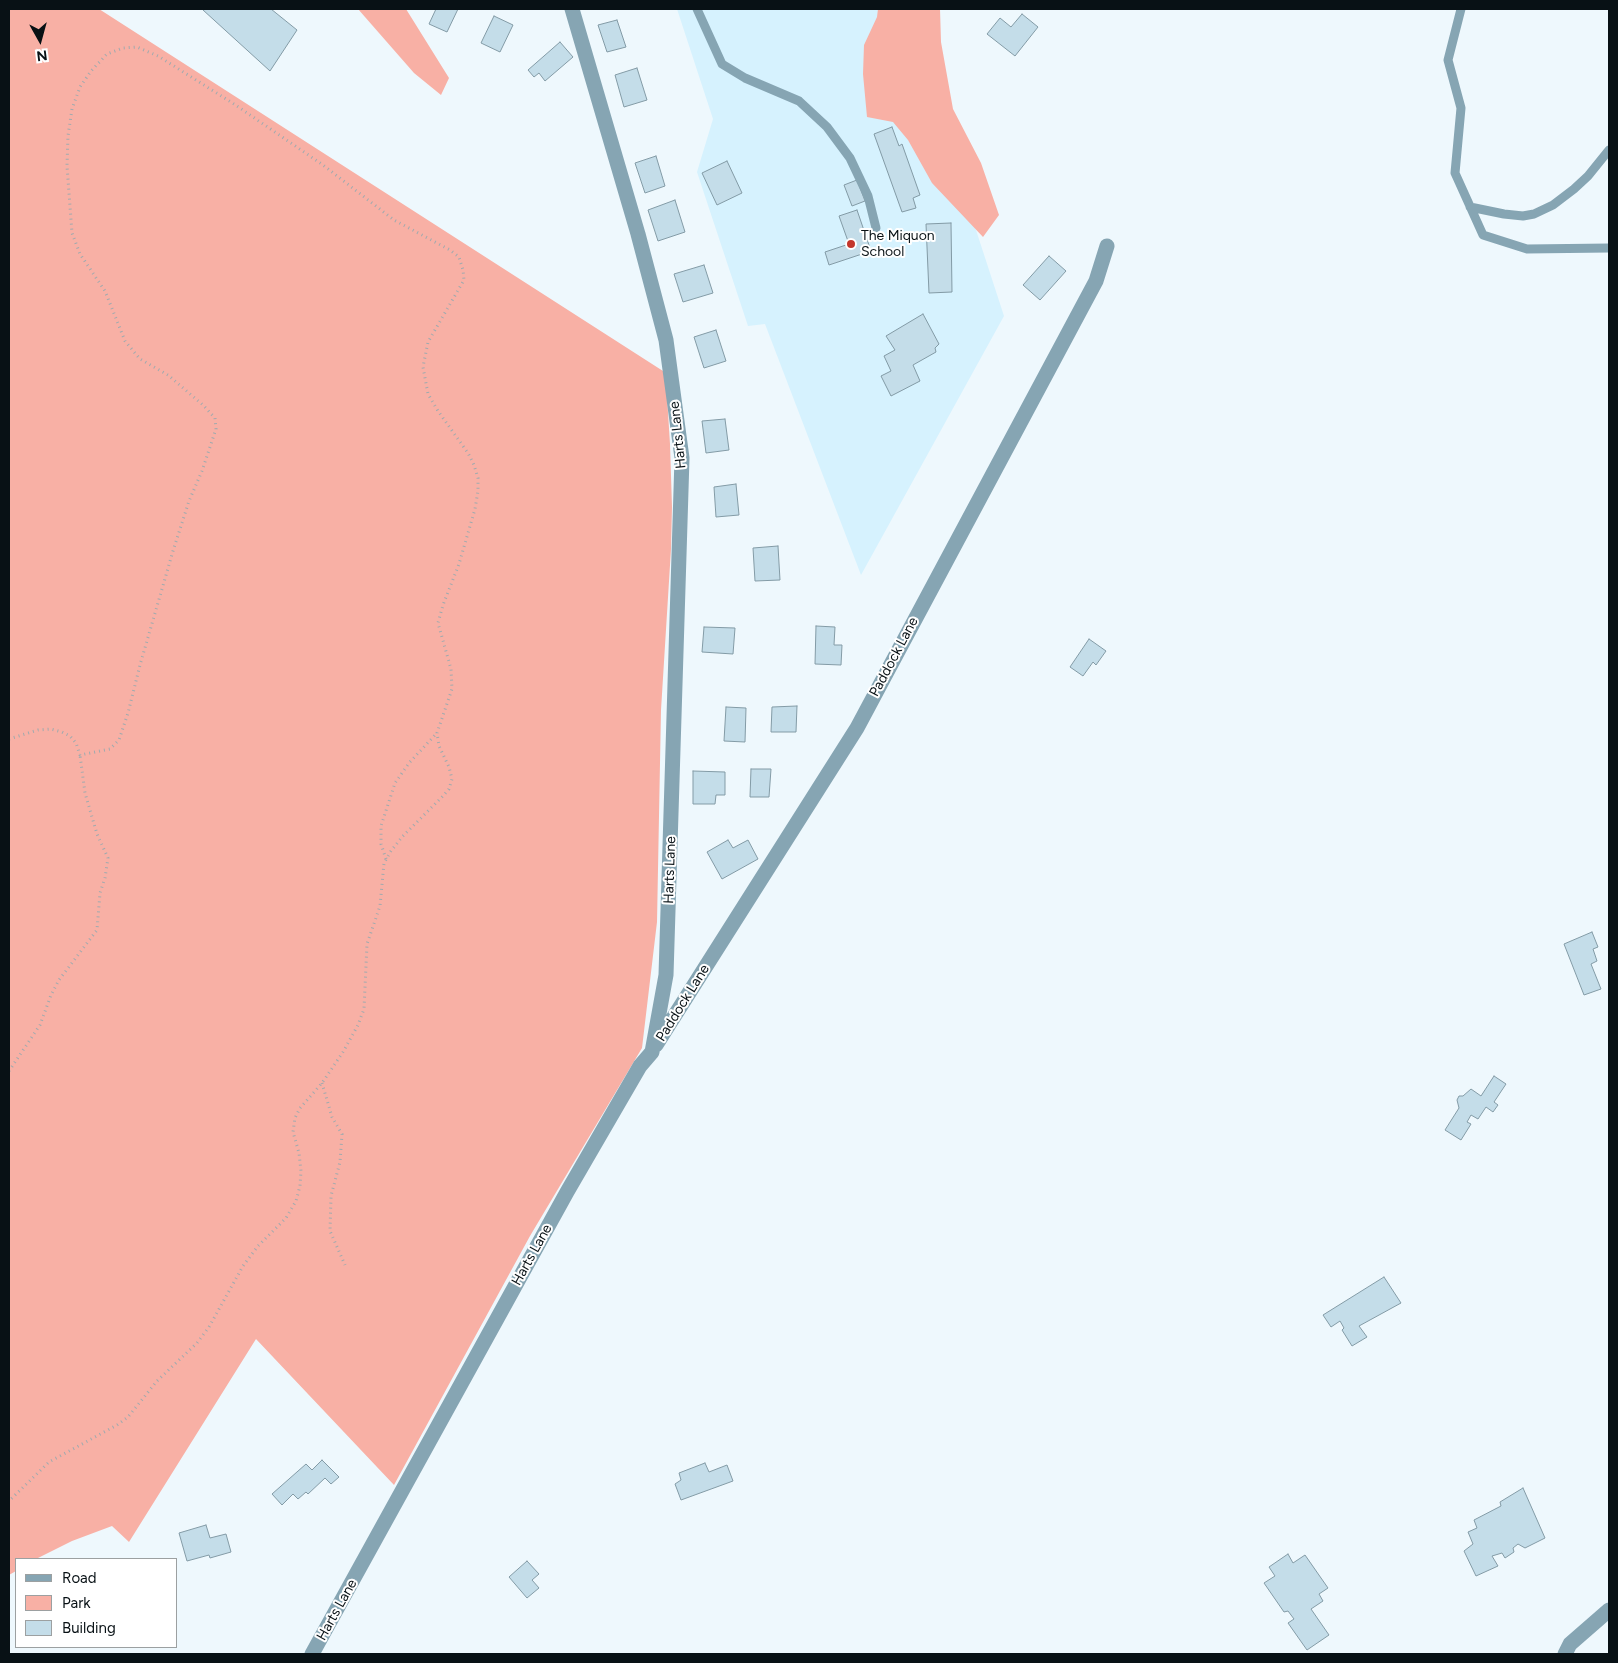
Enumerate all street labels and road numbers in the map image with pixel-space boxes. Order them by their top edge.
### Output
street label: Harts Lane [666,401,690,469]
street label: Paddock Lane [866,615,922,699]
street label: Harts Lane [660,836,680,904]
street label: Paddock Lane [653,962,713,1044]
street label: Harts Lane [508,1221,556,1289]
street label: Harts Lane [313,1576,361,1644]

